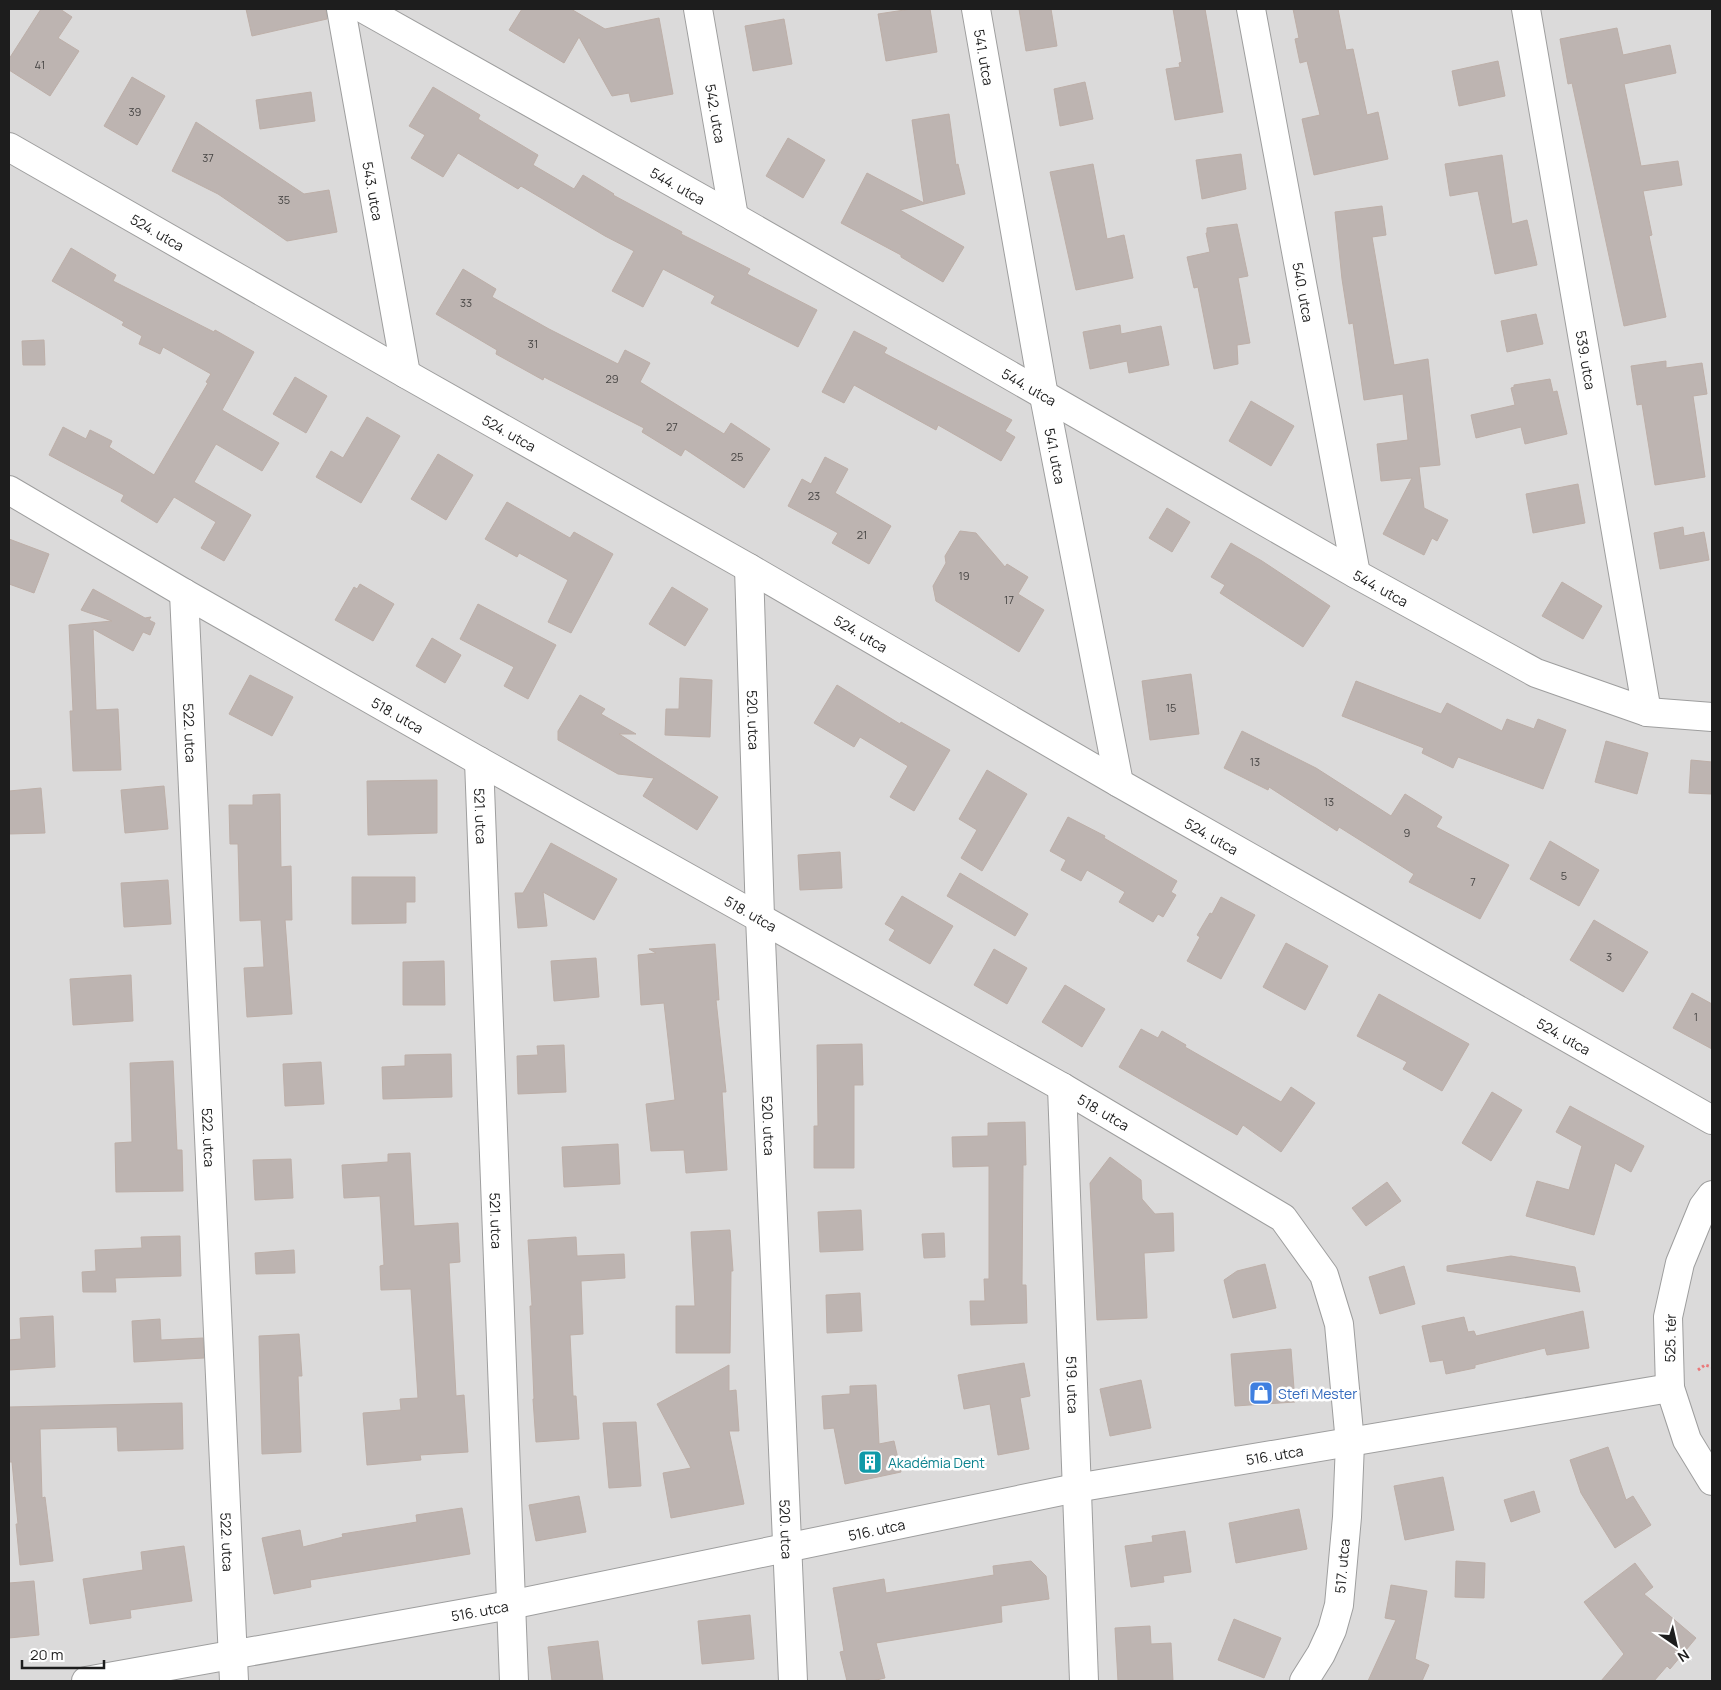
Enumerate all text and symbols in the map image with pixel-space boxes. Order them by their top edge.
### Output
street label: 541. utca [970,28,999,87]
house number: 41 [35,57,45,72]
street label: 542. utca [702,82,731,145]
house number: 39 [129,104,142,119]
house number: 37 [202,150,214,165]
street label: 543. utca [359,160,388,222]
street label: 544. utca [647,162,709,208]
house number: 35 [278,192,290,207]
street label: 524. utca [127,209,188,255]
street label: 540. utca [1289,261,1318,324]
house number: 33 [460,295,472,310]
street label: 539. utca [1572,329,1601,391]
house number: 31 [528,336,538,351]
street label: 544. utca [999,363,1060,410]
house number: 29 [605,371,619,386]
street label: 524. utca [479,410,540,455]
house number: 27 [666,419,678,434]
street label: 541. utca [1041,426,1070,486]
house number: 25 [731,449,743,464]
house number: 23 [808,488,820,503]
house number: 21 [857,527,867,542]
street label: 544. utca [1350,565,1412,610]
house number: 19 [958,568,970,583]
house number: 17 [1004,592,1014,607]
street label: 524. utca [831,610,891,656]
street label: 520. utca [743,690,764,750]
street label: 518. utca [368,692,427,737]
house number: 15 [1166,700,1176,715]
street label: 522. utca [180,703,201,763]
house number: 13 [1250,754,1260,769]
street label: 521. utca [471,788,492,844]
house number: 13 [1324,794,1334,809]
street label: 524. utca [1181,813,1242,859]
house number: 9 [1404,825,1411,840]
house number: 5 [1561,868,1567,883]
house number: 7 [1470,874,1476,889]
street label: 518. utca [721,891,780,935]
house number: 3 [1606,949,1612,964]
house number: 1 [1694,1009,1698,1024]
street label: 524. utca [1534,1013,1594,1059]
street label: 518. utca [1074,1089,1133,1134]
street label: 520. utca [758,1095,780,1156]
street label: 522. utca [198,1107,220,1167]
street label: 521. utca [486,1192,507,1249]
street label: 525. tér [1660,1313,1680,1363]
street label: 519. utca [1062,1356,1084,1414]
shop icon: Stefi Mester [1248,1380,1274,1406]
place label: Stefi Mester [1278,1384,1357,1403]
street label: 516. utca [1244,1440,1305,1469]
building icon: Akadémia Dent [857,1449,883,1475]
place label: Akadémia Dent [888,1453,985,1472]
street label: 520. utca [776,1499,797,1560]
street label: 522. utca [217,1512,238,1572]
street label: 516. utca [846,1514,907,1544]
street label: 517. utca [1330,1538,1354,1594]
street label: 516. utca [450,1596,510,1625]
north arrow [1651,1620,1701,1670]
scale bar [22,1638,105,1670]
text: 20 m [30,1644,63,1665]
text: N [1674,1646,1693,1667]

